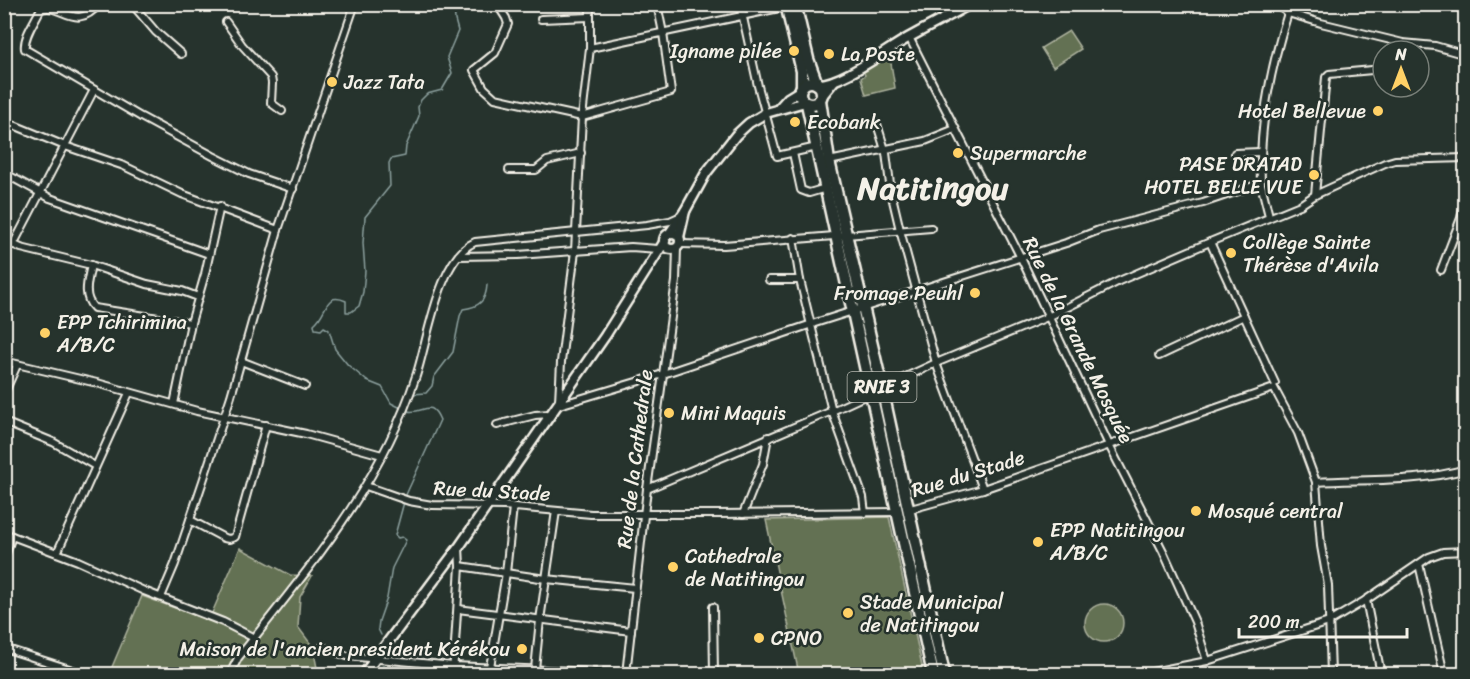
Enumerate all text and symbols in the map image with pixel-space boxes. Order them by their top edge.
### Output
place label: Igname pilée [669,34,782,69]
place label: La Poste [841,37,915,72]
north arrow [1371,39,1431,99]
text: N [1394,40,1407,69]
marker: Igname pilée [787,44,801,58]
marker: La Poste [822,47,836,61]
place label: Jazz Tata [343,65,425,100]
marker: Jazz Tata [325,75,339,89]
place label: Hotel Bellevue [1238,94,1366,129]
marker: Hotel Bellevue [1371,104,1385,118]
place label: Ecobank [807,105,881,140]
marker: Ecobank [788,115,802,129]
place label: Supermarche [970,136,1087,171]
marker: Supermarche [951,146,965,160]
place label: PASE DRATAD HOTEL BELLE VUE [1144,147,1304,205]
district label: Natitingou [857,160,1009,217]
marker: PASE DRATAD HOTEL BELLE VUE [1307,168,1321,182]
place label: Collège Sainte Thérèse d'Avila [1243,225,1379,283]
street label: Rue de la Grande Mosquée [1013,230,1144,450]
marker: Collège Sainte Thérèse d'Avila [1224,246,1238,260]
place label: Fromage Peuhl [834,276,964,311]
marker: Fromage Peuhl [968,286,982,300]
place label: EPP Tchirimina A/B/C [56,305,187,363]
marker: EPP Tchirimina A/B/C [38,326,52,340]
street label: Rue de la Cathedrale [607,367,663,551]
road number: RNIE 3 [848,372,916,402]
place label: Mini Maquis [681,396,786,431]
marker: Mini Maquis [662,406,676,420]
street label: Rue du Stade [907,440,1029,508]
street label: Rue du Stade [433,470,551,512]
place label: Mosqué central [1208,494,1344,529]
marker: Mosqué central [1189,504,1203,518]
place label: EPP Natitingou A/B/C [1049,513,1185,571]
marker: EPP Natitingou A/B/C [1031,535,1045,549]
place label: Cathedrale de Natitingou [685,539,805,597]
marker: Cathedrale de Natitingou [666,560,680,574]
place label: Stade Municipal de Natitingou [860,585,1004,643]
scale bar [1239,601,1407,639]
marker: Stade Municipal de Natitingou [841,606,855,620]
text: 200 m [1248,606,1300,638]
place label: CPNO [771,621,822,656]
marker: CPNO [752,631,766,645]
place label: Maison de l'ancien president Kérékou [179,632,510,667]
marker: Maison de l'ancien president Kérékou [515,642,529,656]

